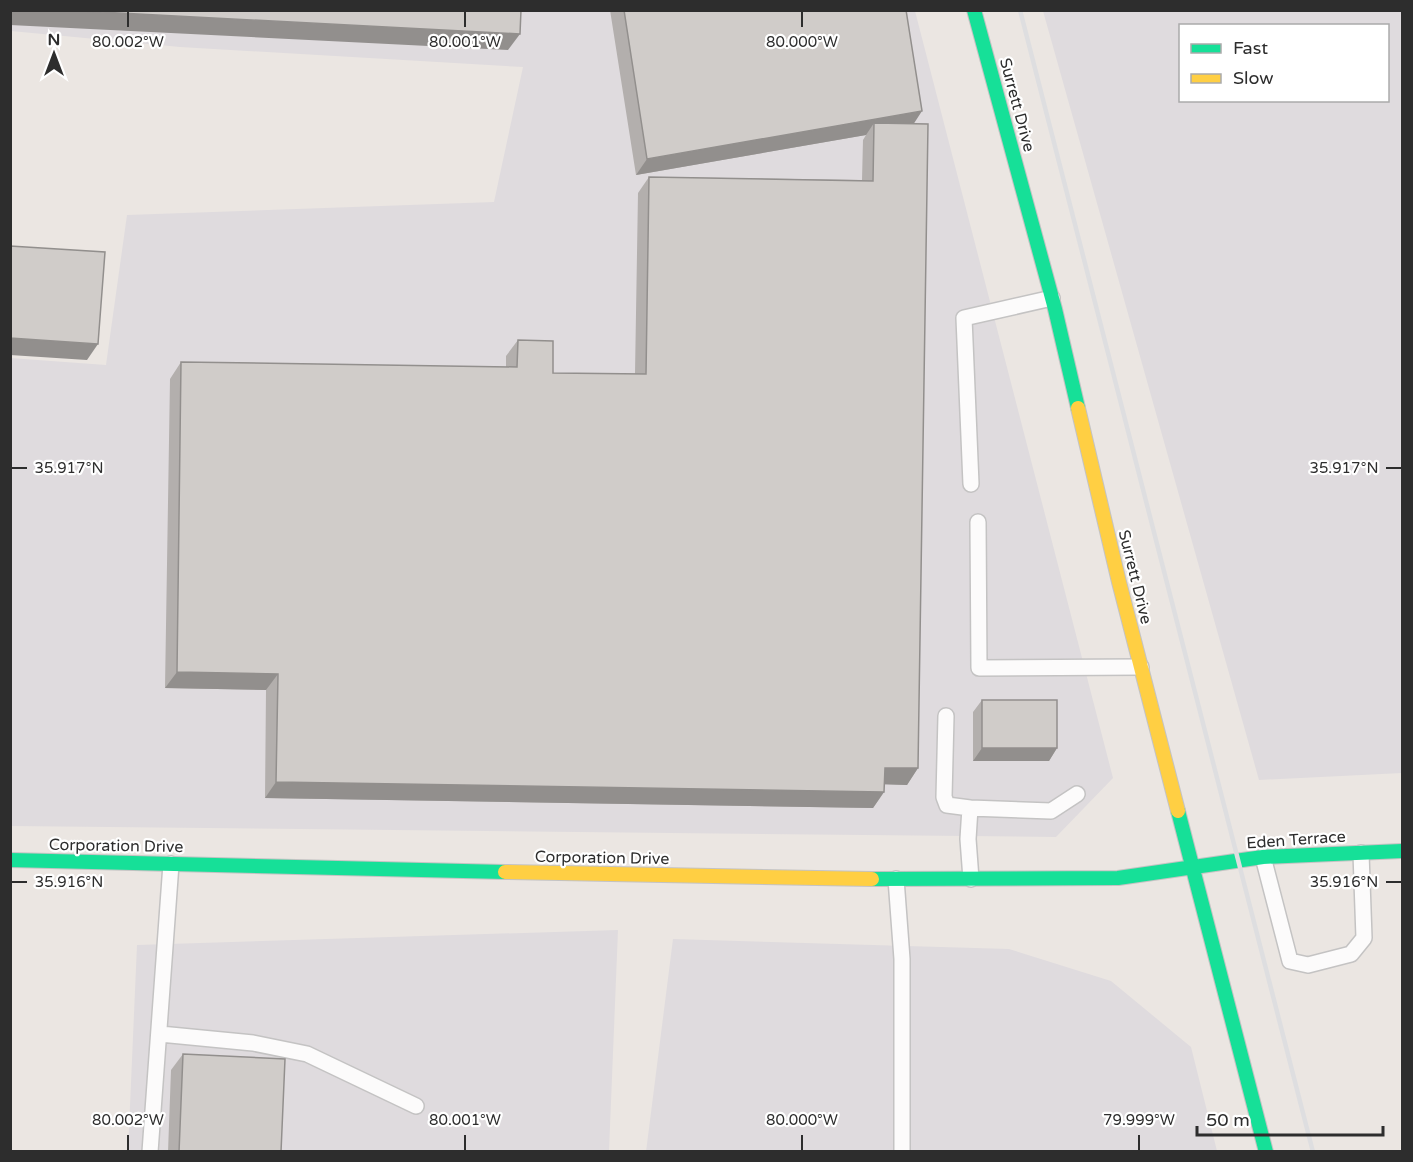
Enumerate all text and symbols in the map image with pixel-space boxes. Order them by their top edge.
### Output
north arrow [24,24,84,84]
legend [1179,24,1389,102]
text: N [48,30,60,50]
text: 80.002°W [92,33,164,51]
text: 80.001°W [429,33,501,51]
text: 80.000°W [766,33,838,51]
text: Fast [1233,37,1268,59]
street label: Surrett Drive [995,56,1039,154]
text: Slow [1233,67,1274,89]
text: 35.917°N [35,459,103,477]
text: 35.917°N [1310,459,1378,477]
street label: Surrett Drive [1114,528,1156,626]
street label: Eden Terrace [1246,827,1346,853]
street label: Corporation Drive [49,835,183,857]
street label: Corporation Drive [535,847,669,869]
text: 35.916°N [35,873,103,891]
text: 35.916°N [1310,873,1378,891]
scale bar [1197,1099,1383,1137]
text: 50 m [1206,1109,1250,1131]
text: 80.002°W [92,1111,164,1129]
text: 80.001°W [429,1111,501,1129]
text: 80.000°W [766,1111,838,1129]
text: 79.999°W [1103,1111,1175,1129]

